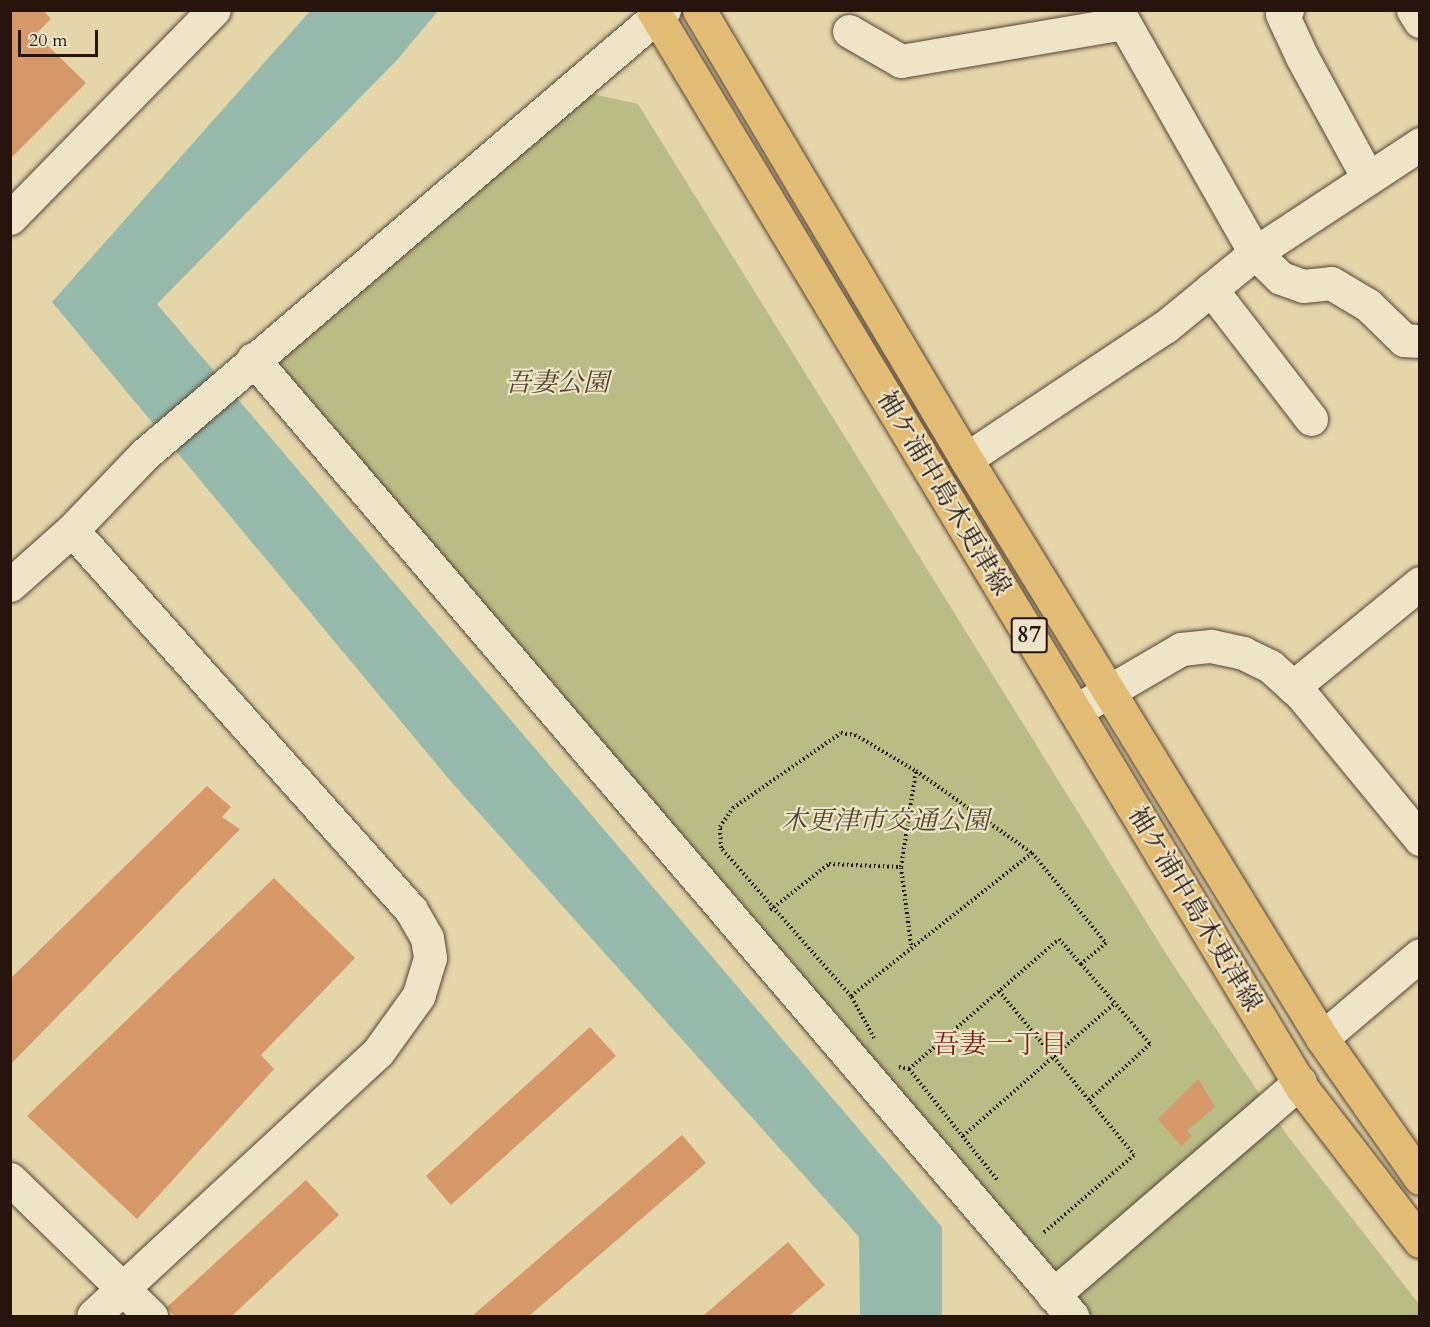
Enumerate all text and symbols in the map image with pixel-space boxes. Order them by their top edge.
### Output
scale bar [21,18,100,56]
text: 20 m [29,28,68,53]
park label: 吾妻公園 [505,367,609,399]
street label: 袖ケ浦中島木更津線 [870,385,1018,601]
road number: 87 [1010,614,1048,656]
street label: 袖ケ浦中島木更津線 [1121,801,1269,1017]
park label: 木更津市交通公園 [781,805,989,837]
district label: 吾妻一丁目 [933,1029,1067,1061]

